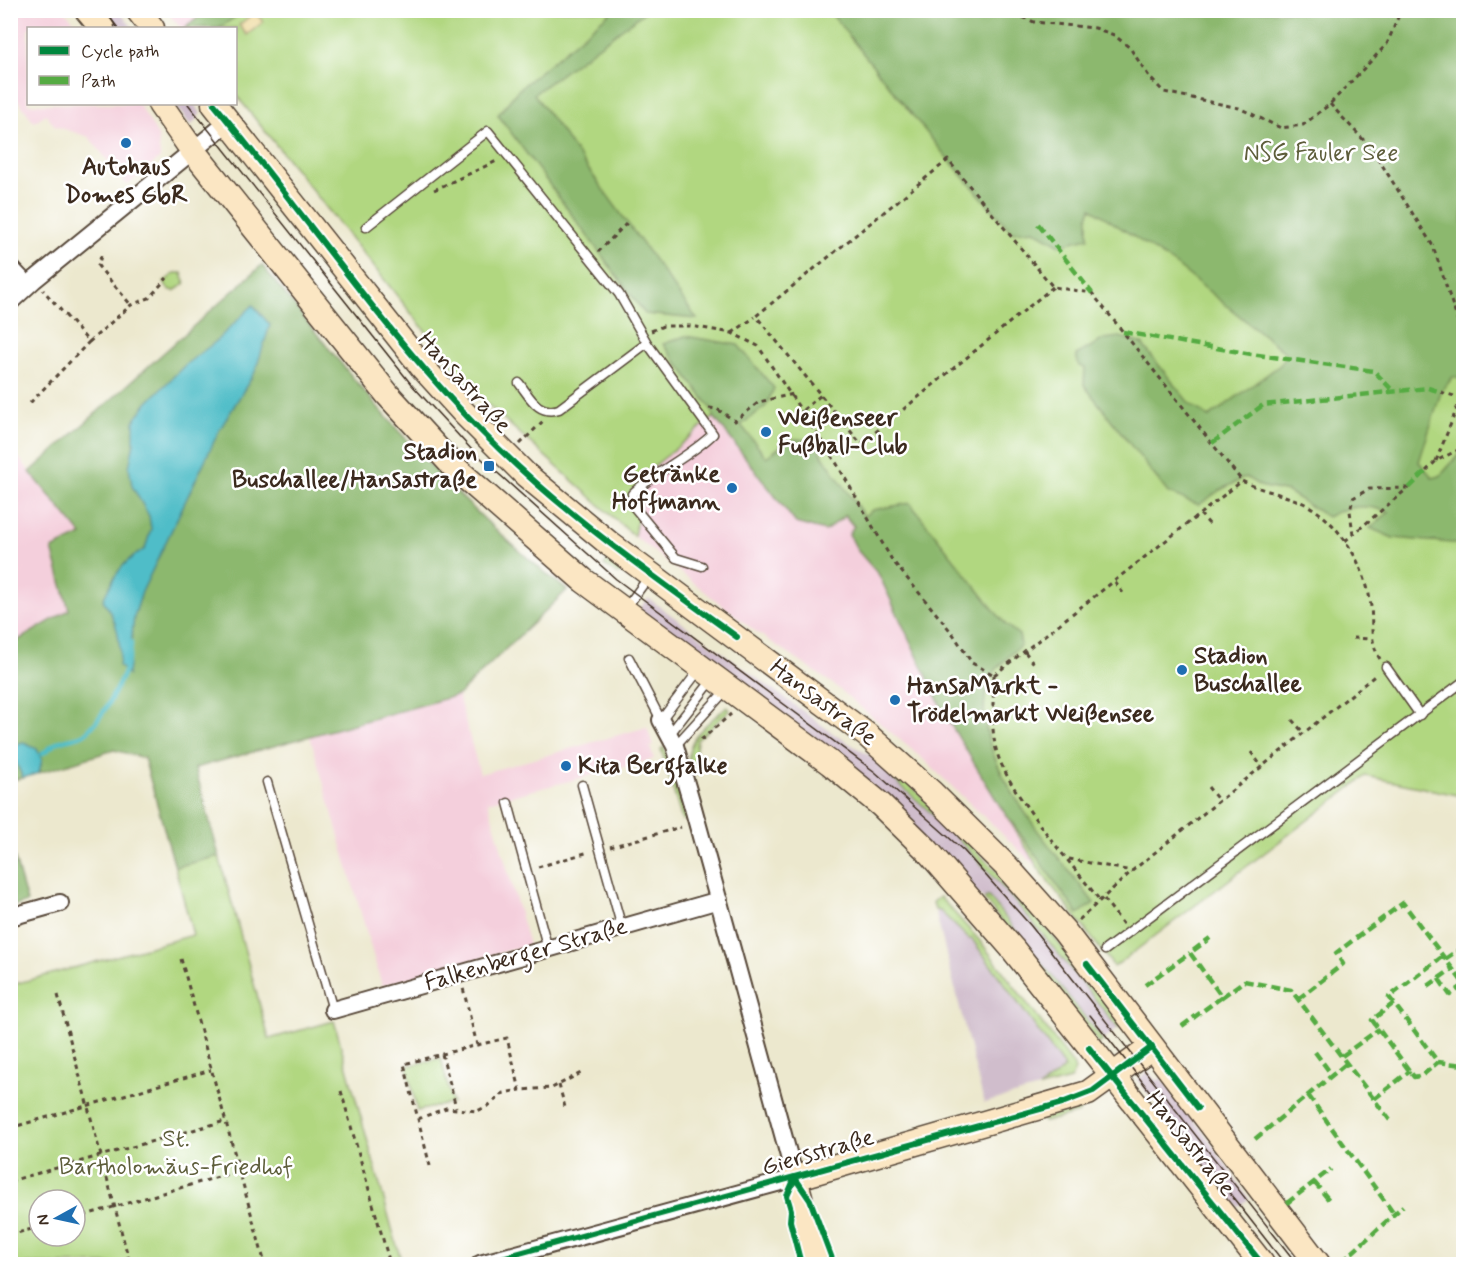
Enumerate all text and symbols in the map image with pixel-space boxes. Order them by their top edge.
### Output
legend [27,27,237,105]
text: Cycle path [81,40,159,64]
text: Path [81,70,116,94]
marker: Autohaus Domes GbR [119,136,133,150]
park label: NSG Fauler See [1244,138,1398,169]
place label: Autohaus Domes GbR [65,152,188,211]
street label: Hansastraße [410,326,518,441]
place label: Weißenseer Fußball-Club [777,403,907,462]
marker: Weißenseer Fußball-Club [759,425,773,439]
place label: Stadion Buschallee/Hansastraße [232,437,477,496]
marker: Stadion Buschallee/Hansastraße [482,459,496,473]
place label: Getränke Hoffmann [612,459,720,518]
marker: Getränke Hoffmann [725,481,739,495]
place label: Stadion Buschallee [1194,641,1302,700]
street label: Hansastraße [763,652,883,754]
marker: Stadion Buschallee [1175,663,1189,677]
place label: HansaMarkt - Trödelmarkt Weißensee [907,671,1155,730]
marker: HansaMarkt - Trödelmarkt Weißensee [888,693,902,707]
place label: Kita Bergfalke [578,751,728,785]
marker: Kita Bergfalke [559,759,573,773]
street label: Falkenberger Straße [421,911,632,1002]
street label: Hansastraße [1138,1085,1242,1203]
street label: Giersstraße [758,1122,878,1184]
park label: St. Bartholomäus-Friedhof [59,1124,293,1183]
north arrow [27,1188,87,1248]
text: N [32,1213,55,1227]

